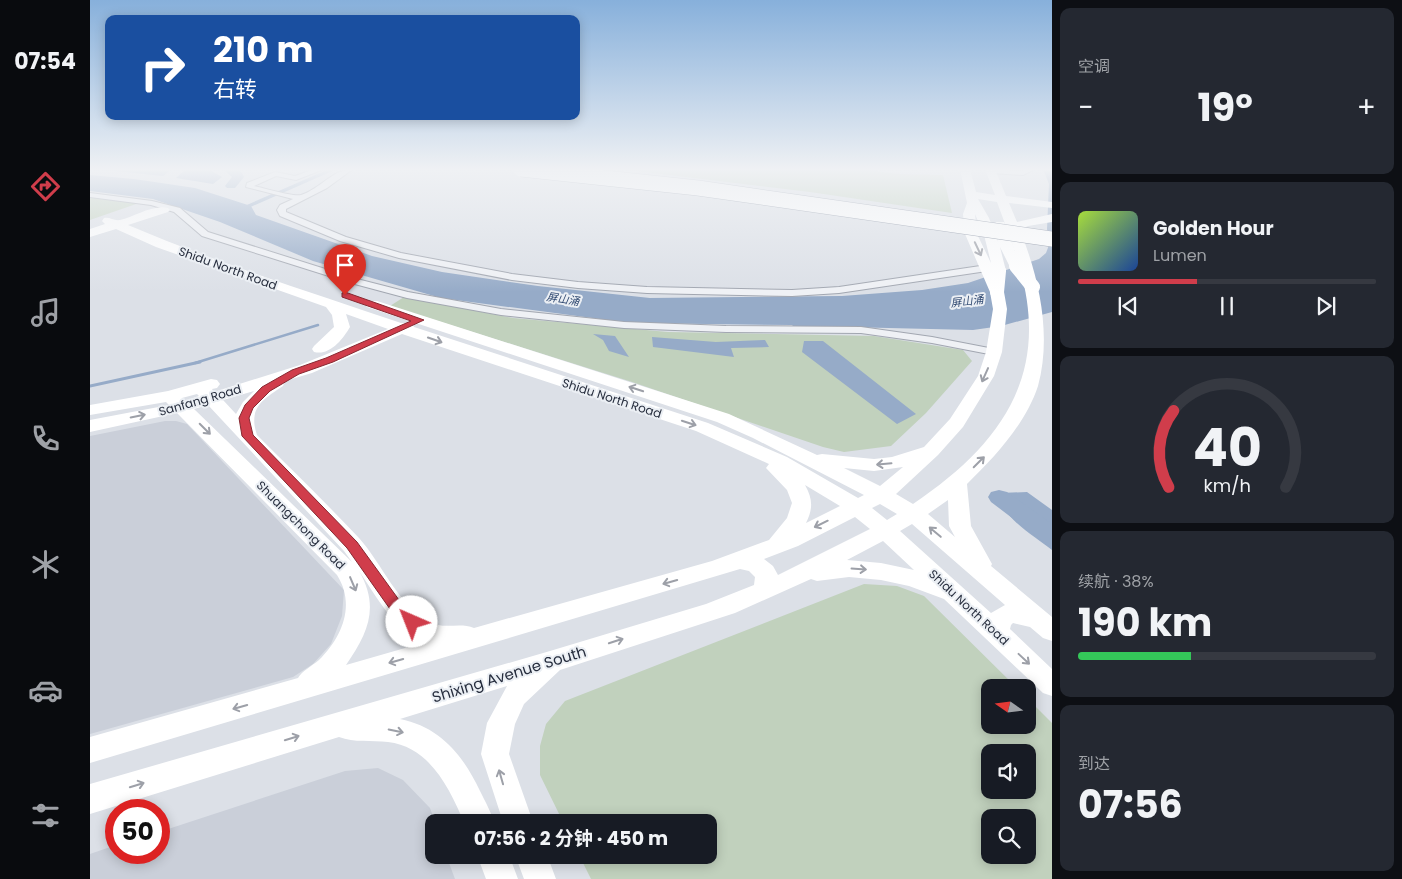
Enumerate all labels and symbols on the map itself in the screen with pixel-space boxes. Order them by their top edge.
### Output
one-way arrow [974,241,983,256]
street label: Shidu North Road [176,242,280,294]
pin [324,244,366,295]
water label: 屏山涌 [545,289,583,310]
water label: 屏山涌 [950,291,986,311]
one-way arrow [426,336,442,345]
one-way arrow [980,367,990,382]
street label: Shidu North Road [560,374,664,422]
street label: Sanfang Road [157,380,243,420]
one-way arrow [628,384,644,394]
one-way arrow [129,411,145,421]
one-way arrow [681,418,697,428]
one-way arrow [199,423,211,436]
one-way arrow [972,456,985,468]
one-way arrow [877,459,893,469]
street label: Shuangchong Road [253,477,349,573]
one-way arrow [814,519,829,529]
one-way arrow [928,526,941,537]
one-way arrow [850,565,866,574]
street label: Shidu North Road [925,565,1013,649]
one-way arrow [349,576,359,591]
one-way arrow [662,577,678,587]
position arrow [385,595,437,647]
one-way arrow [607,636,623,646]
street label: Shixing Avenue South [429,641,589,707]
one-way arrow [1018,653,1031,665]
one-way arrow [389,657,405,667]
north arrow [981,679,1036,734]
one-way arrow [233,702,249,712]
one-way arrow [388,727,404,736]
one-way arrow [284,733,300,743]
one-way arrow [496,769,506,785]
one-way arrow [128,780,144,790]
speed limit sign: 50 [105,799,170,864]

